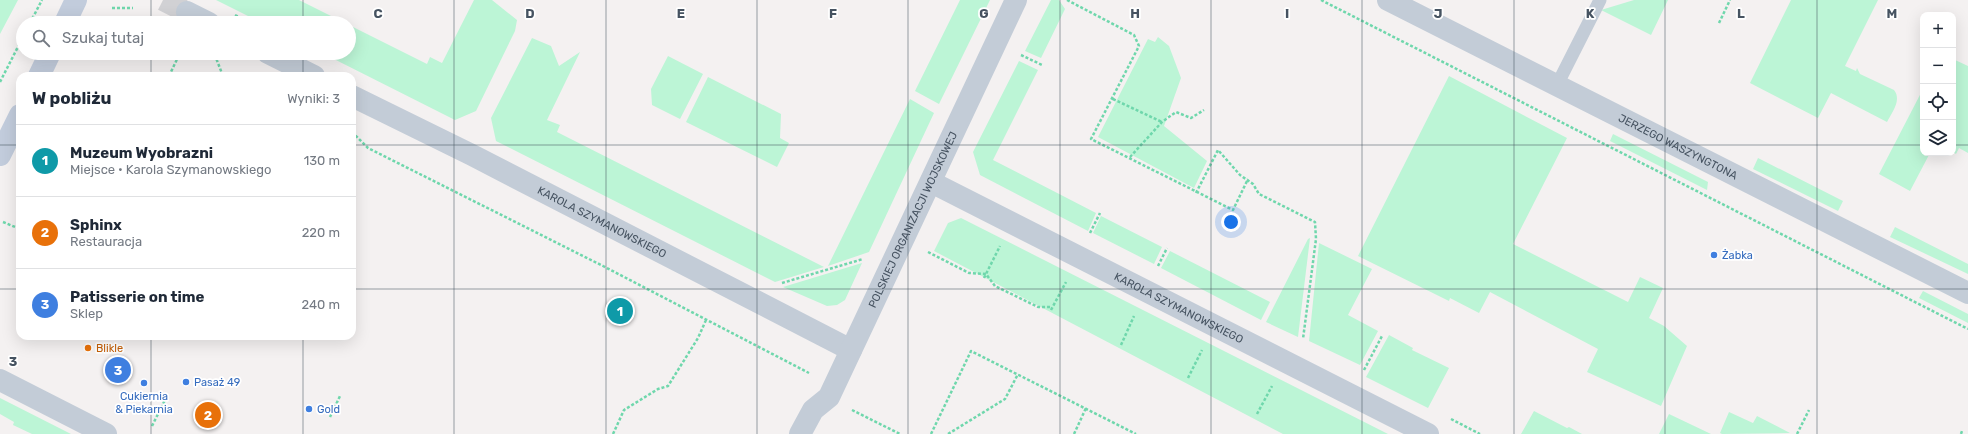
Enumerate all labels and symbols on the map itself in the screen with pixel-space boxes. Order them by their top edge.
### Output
text: C [373,6,383,21]
text: D [525,6,535,21]
text: E [677,6,685,21]
text: F [829,6,837,21]
text: G [979,6,989,21]
text: H [1130,6,1140,21]
text: I [1285,6,1289,21]
text: J [1434,6,1442,21]
text: K [1586,6,1595,21]
text: L [1737,6,1745,21]
text: M [1887,6,1897,21]
street label: JERZEGO WASZYNGTONA [1616,112,1740,183]
street label: POLSKIEJ ORGANIZACJI WOJSKOWEJ [866,130,960,310]
street label: KAROLA SZYMANOWSKIEGO [535,184,668,261]
your location [1221,212,1241,232]
place label: Żabka [1722,248,1753,262]
marker: Żabka [1709,250,1719,260]
street label: KAROLA SZYMANOWSKIEGO [1112,270,1245,346]
pin: 1 [607,296,633,326]
place label: Blikle [96,342,123,355]
marker: Blikle [83,343,93,353]
text: 3 [9,354,18,369]
pin: 3 [105,355,131,385]
place label: Pasaż 49 [194,376,240,389]
marker: Pasaż 49 [181,377,191,387]
marker: Cukiernia & Piekarnia [139,378,149,388]
place label: Cukiernia & Piekarnia [115,390,173,416]
pin: 2 [195,400,221,430]
place label: Gold [317,403,340,416]
marker: Gold [304,404,314,414]

